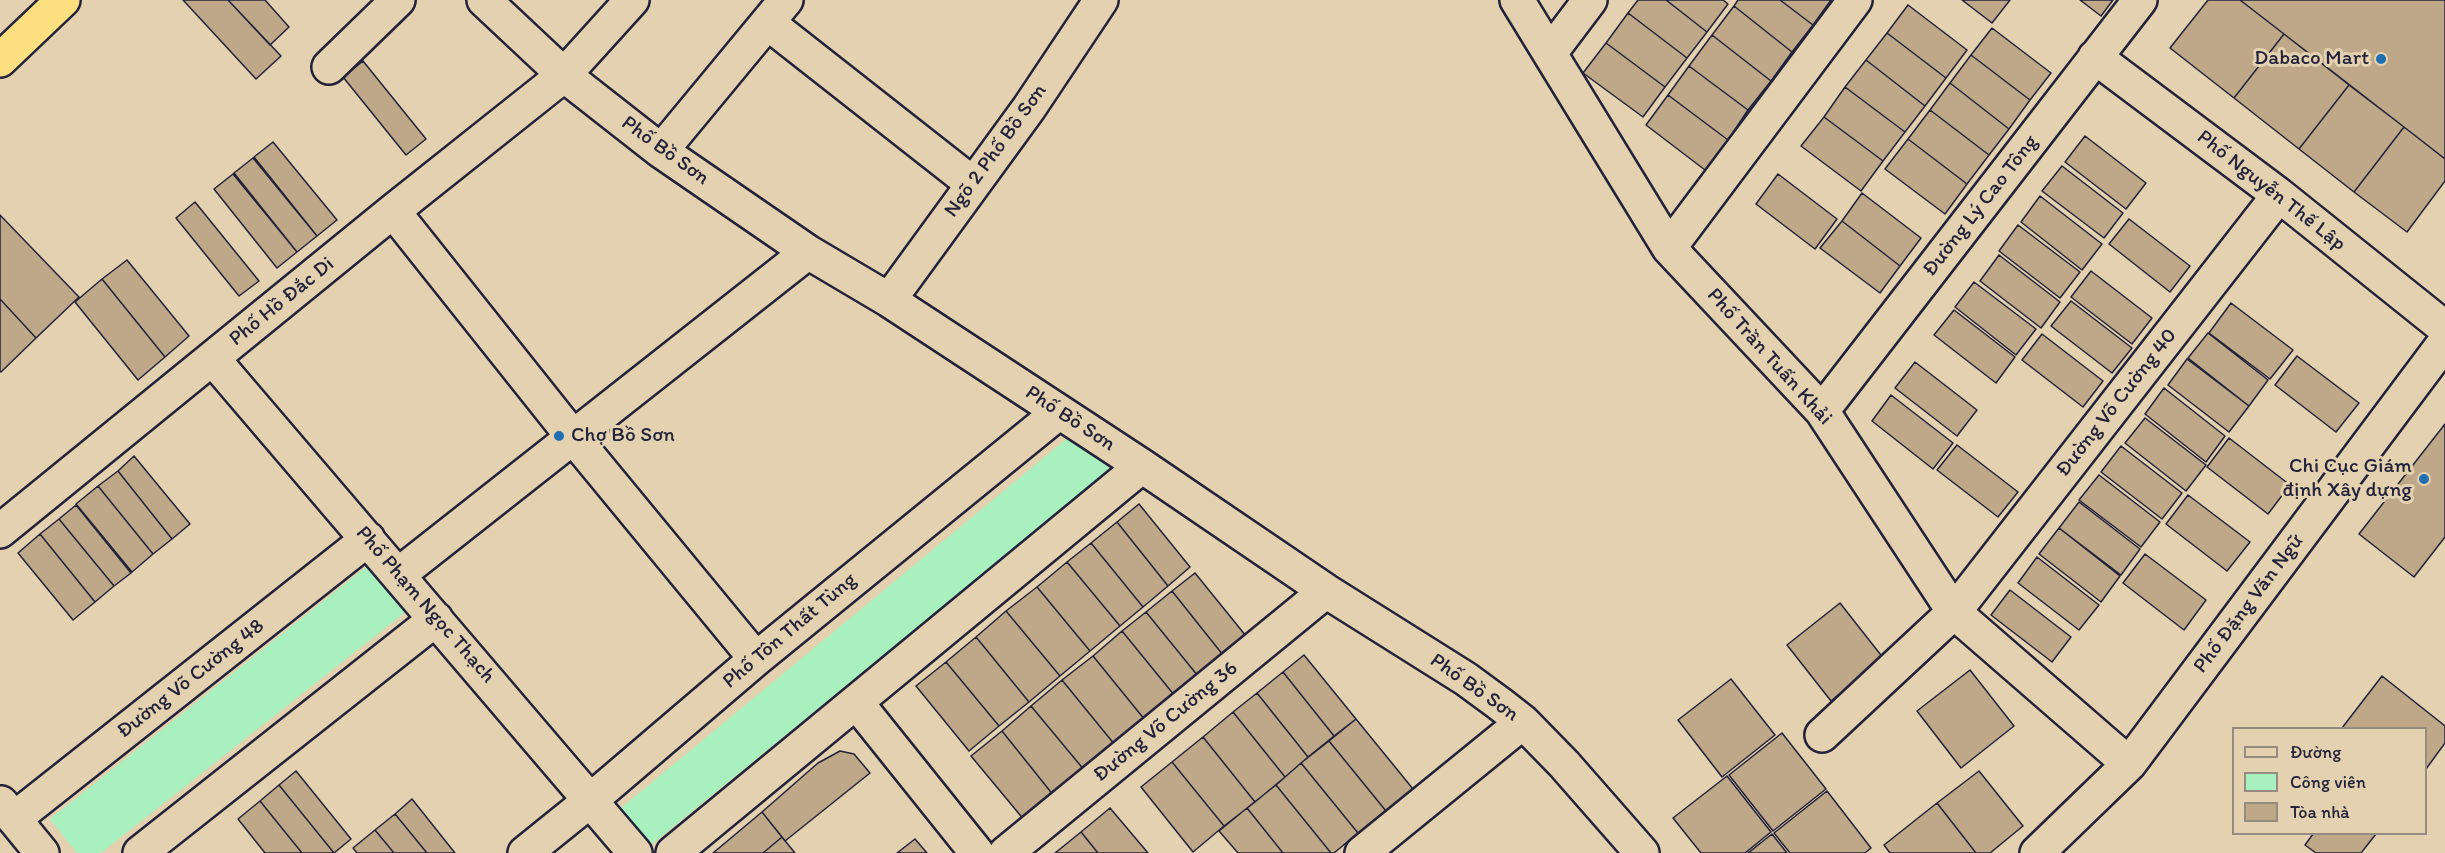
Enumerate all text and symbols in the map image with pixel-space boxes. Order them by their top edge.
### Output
place label: Dabaco Mart [2254,46,2369,72]
marker: Dabaco Mart [2374,52,2388,66]
street label: Ngõ 2 Phố Bồ Sơn [939,79,1053,223]
street label: Phố Bồ Sơn [616,111,714,191]
street label: Phố Nguyễn Thế Lập [2191,125,2351,257]
street label: Đường Lý Cao Tông [1918,130,2044,282]
street label: Phố Hồ Đắc Di [224,252,340,352]
street label: Phố Trần Tuấn Khải [1701,283,1837,431]
street label: Đường Võ Cường 40 [2051,324,2183,482]
street label: Phố Bồ Sơn [1020,381,1120,457]
place label: Chợ Bồ Sơn [571,423,675,449]
marker: Chợ Bồ Sơn [552,429,566,443]
place label: Chi Cục Giám định Xây dựng [2282,454,2412,504]
marker: Chi Cục Giám định Xây dựng [2417,472,2431,486]
street label: Phố Phạm Ngọc Thạch [350,521,500,689]
street label: Phố Đặng Văn Ngữ [2189,529,2309,679]
street label: Phố Tôn Thất Tùng [718,568,862,694]
street label: Đường Võ Cường 48 [112,614,270,744]
street label: Phố Bồ Sơn [1425,648,1523,728]
street label: Đường Võ Cường 36 [1089,656,1243,788]
legend [2232,727,2427,835]
text: Đường [2290,741,2341,763]
text: Công viên [2290,771,2366,793]
text: Tòa nhà [2290,801,2350,823]

